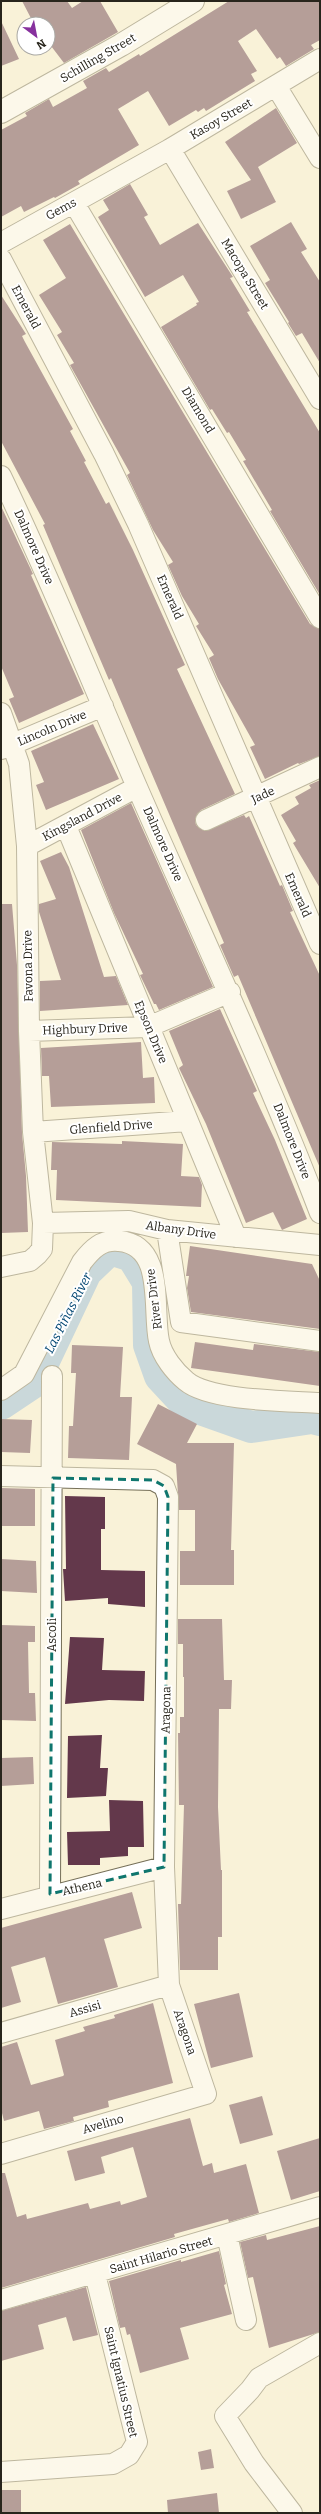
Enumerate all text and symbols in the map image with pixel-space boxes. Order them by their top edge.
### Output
north arrow [16,16,56,56]
street label: Schilling Street [58,30,139,85]
text: N [34,36,48,52]
street label: Kasoy Street [187,95,255,142]
street label: Gems [43,195,79,223]
street label: Macopa Street [218,236,272,312]
street label: Emerald [9,283,43,331]
street label: Diamond [179,384,217,436]
street label: Dalmore Drive [11,507,57,587]
street label: Emerald [154,572,186,622]
street label: Lincoln Drive [15,707,89,749]
street label: Jade [248,784,277,807]
street label: Kingsland Drive [40,790,124,844]
street label: Dalmore Drive [140,804,186,884]
street label: Emerald [282,870,314,920]
street label: Favona Drive [20,930,36,1002]
street label: Epson Drive [132,999,170,1065]
street label: Highbury Drive [42,1021,128,1037]
street label: Dalmore Drive [270,1101,314,1181]
street label: Glenfield Drive [69,1117,153,1137]
street label: Albany Drive [145,1218,217,1242]
street label: River Drive [143,1268,165,1330]
water label: Las Piñas River [41,1270,95,1356]
street label: Ascoli [45,1618,59,1652]
street label: Aragona [159,1686,173,1734]
street label: Athena [61,1876,104,1898]
street label: Assisi [67,1998,103,2020]
street label: Aragona [171,2007,199,2057]
street label: Avelino [81,2111,125,2137]
street label: Saint Hilario Street [108,2233,215,2276]
street label: Saint Ignatius Street [101,2325,141,2440]

